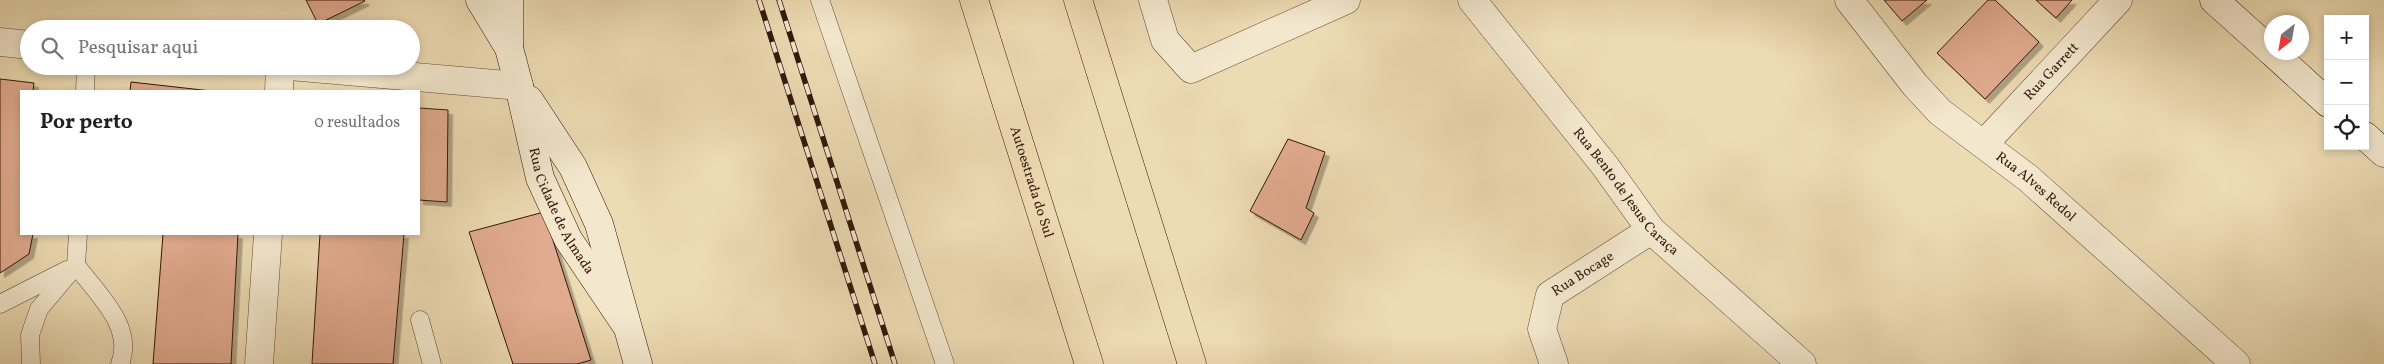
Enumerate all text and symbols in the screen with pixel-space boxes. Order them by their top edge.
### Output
north arrow [2264,15,2309,60]
map controls [2324,15,2369,150]
button: + [2324,15,2369,60]
search box [20,20,420,75]
icon: search [38,34,66,62]
text: Pesquisar aqui [78,35,198,61]
street label: Rua Garrett [2020,38,2083,105]
button: − [2324,60,2369,105]
button: locate [2324,105,2369,150]
text: Por perto [40,108,133,137]
text: 0 resultados [314,112,400,134]
street label: Autoestrada do Sul [1005,124,1058,240]
street label: Rua Bento de Jesus Caraça [1568,124,1683,260]
street label: Rua Cidade de Almada [524,146,598,278]
street label: Rua Alves Redol [1992,148,2080,226]
street label: Rua Bocage [1548,247,1618,301]

